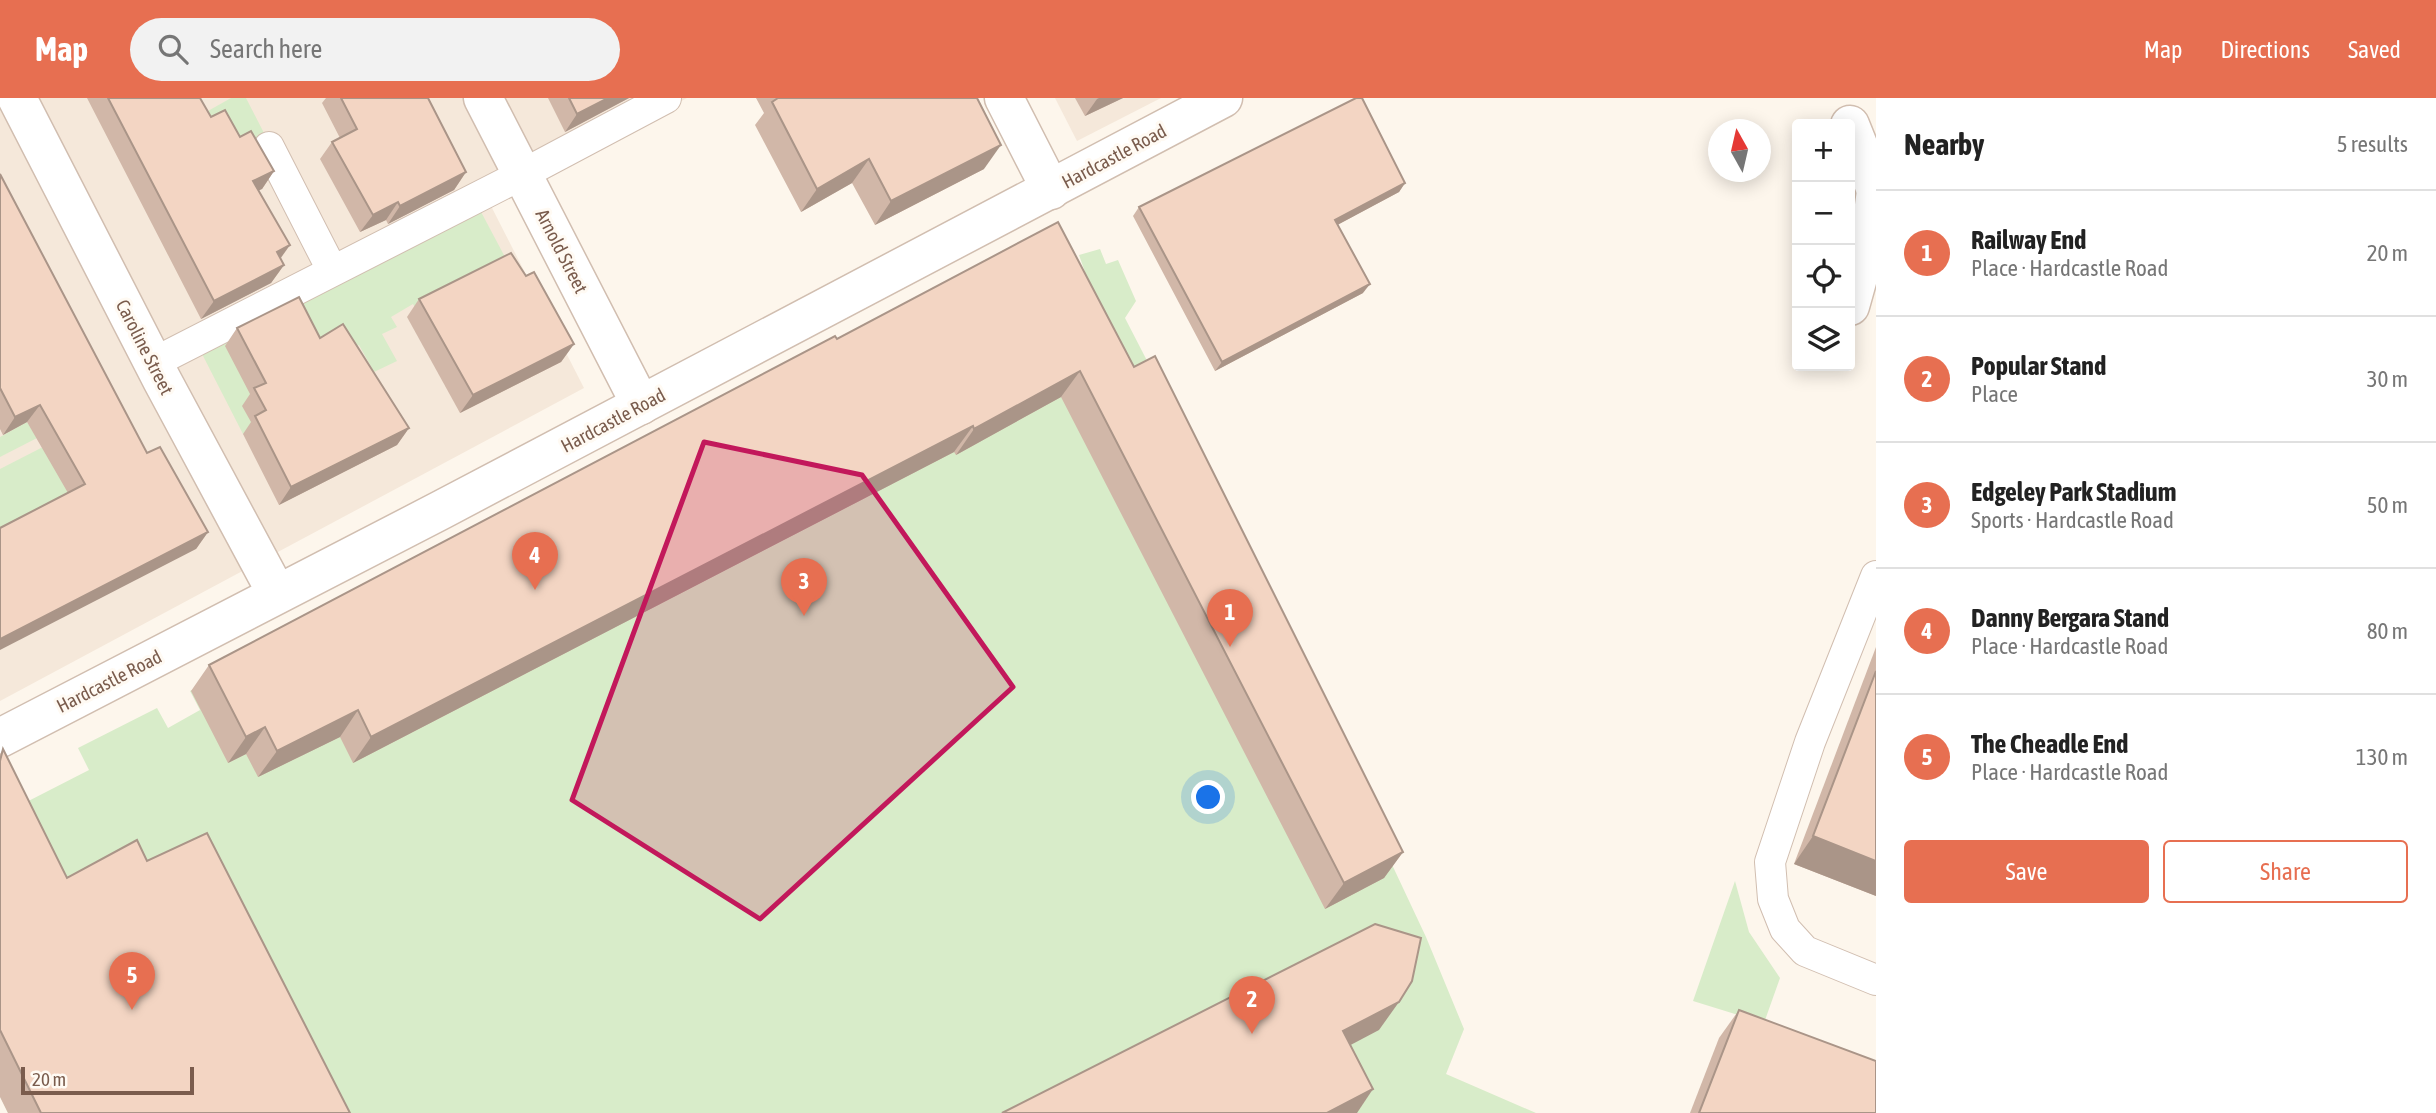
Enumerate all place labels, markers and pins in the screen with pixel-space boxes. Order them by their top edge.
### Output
pin: 4 [512,532,558,590]
pin: 3 [781,558,827,616]
pin: 1 [1207,589,1253,647]
pin: 5 [109,952,155,1010]
pin: 2 [1229,976,1275,1034]

